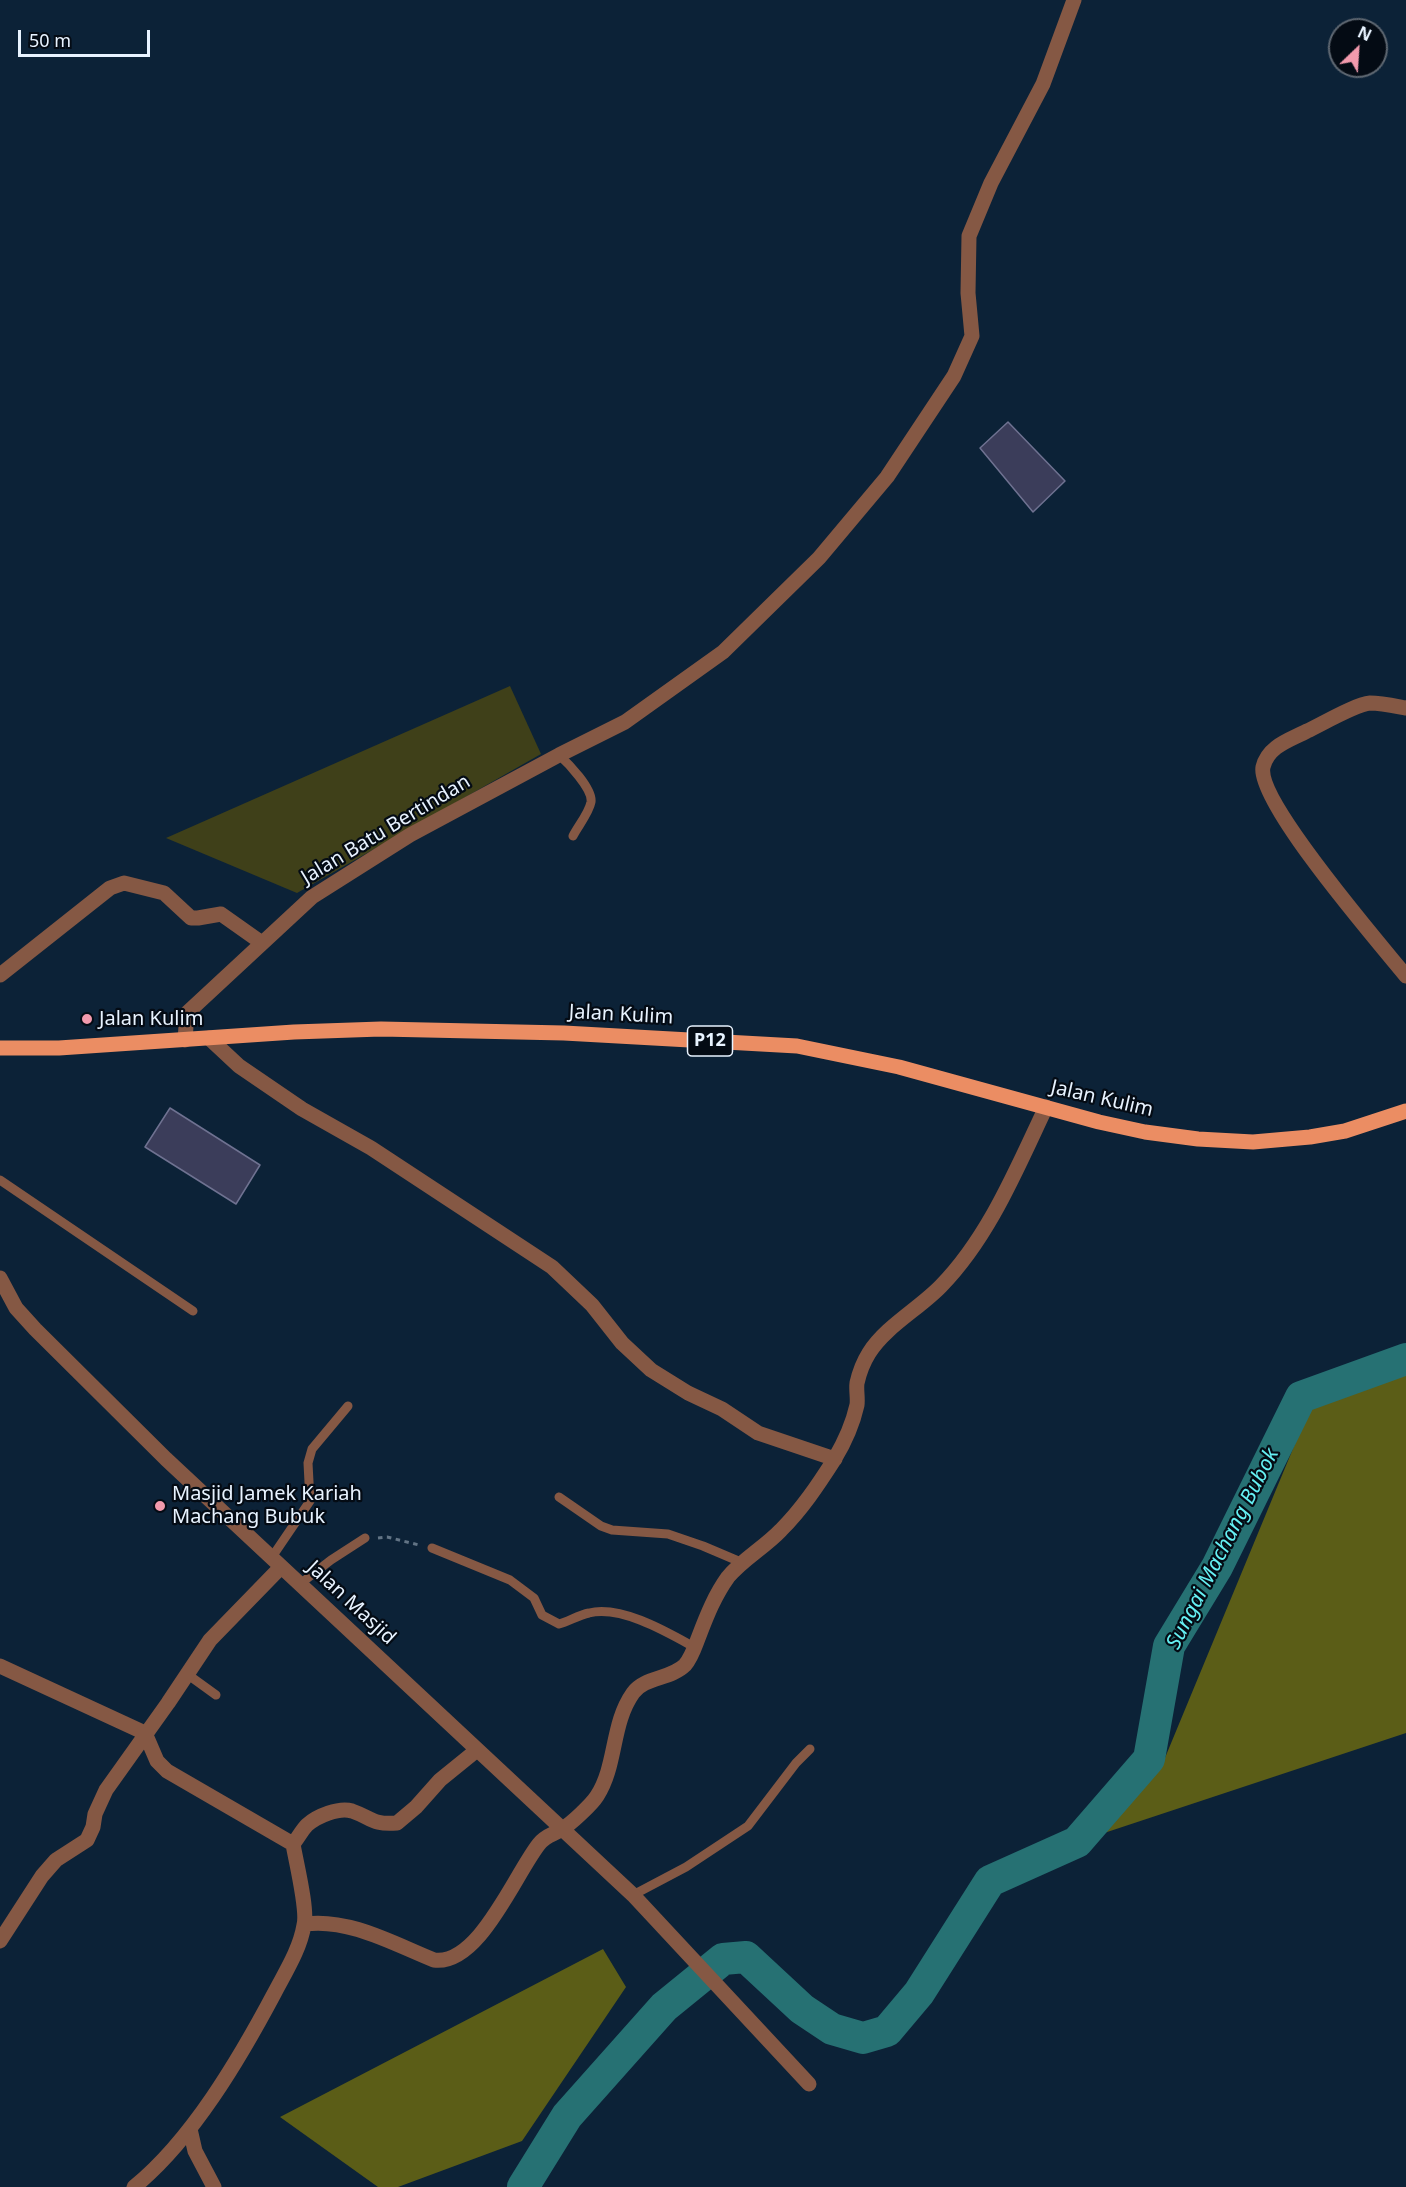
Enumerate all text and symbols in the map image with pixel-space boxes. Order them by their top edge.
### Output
scale bar [21,18,153,56]
north arrow [1328,18,1388,78]
text: N [1354,21,1375,46]
text: 50 m [29,28,71,52]
street label: Jalan Batu Bertindan [297,770,475,890]
street label: Jalan Kulim [568,1000,674,1030]
place label: Jalan Kulim [99,1007,203,1031]
marker: Jalan Kulim [80,1012,94,1026]
road number: P12 [688,1026,732,1056]
street label: Jalan Kulim [1048,1076,1156,1122]
water label: Sungai Machang Bubok [1161,1444,1285,1654]
place label: Masjid Jamek Kariah Machang Bubuk [172,1482,362,1529]
marker: Masjid Jamek Kariah Machang Bubuk [153,1499,167,1513]
street label: Jalan Masjid [302,1556,400,1650]

